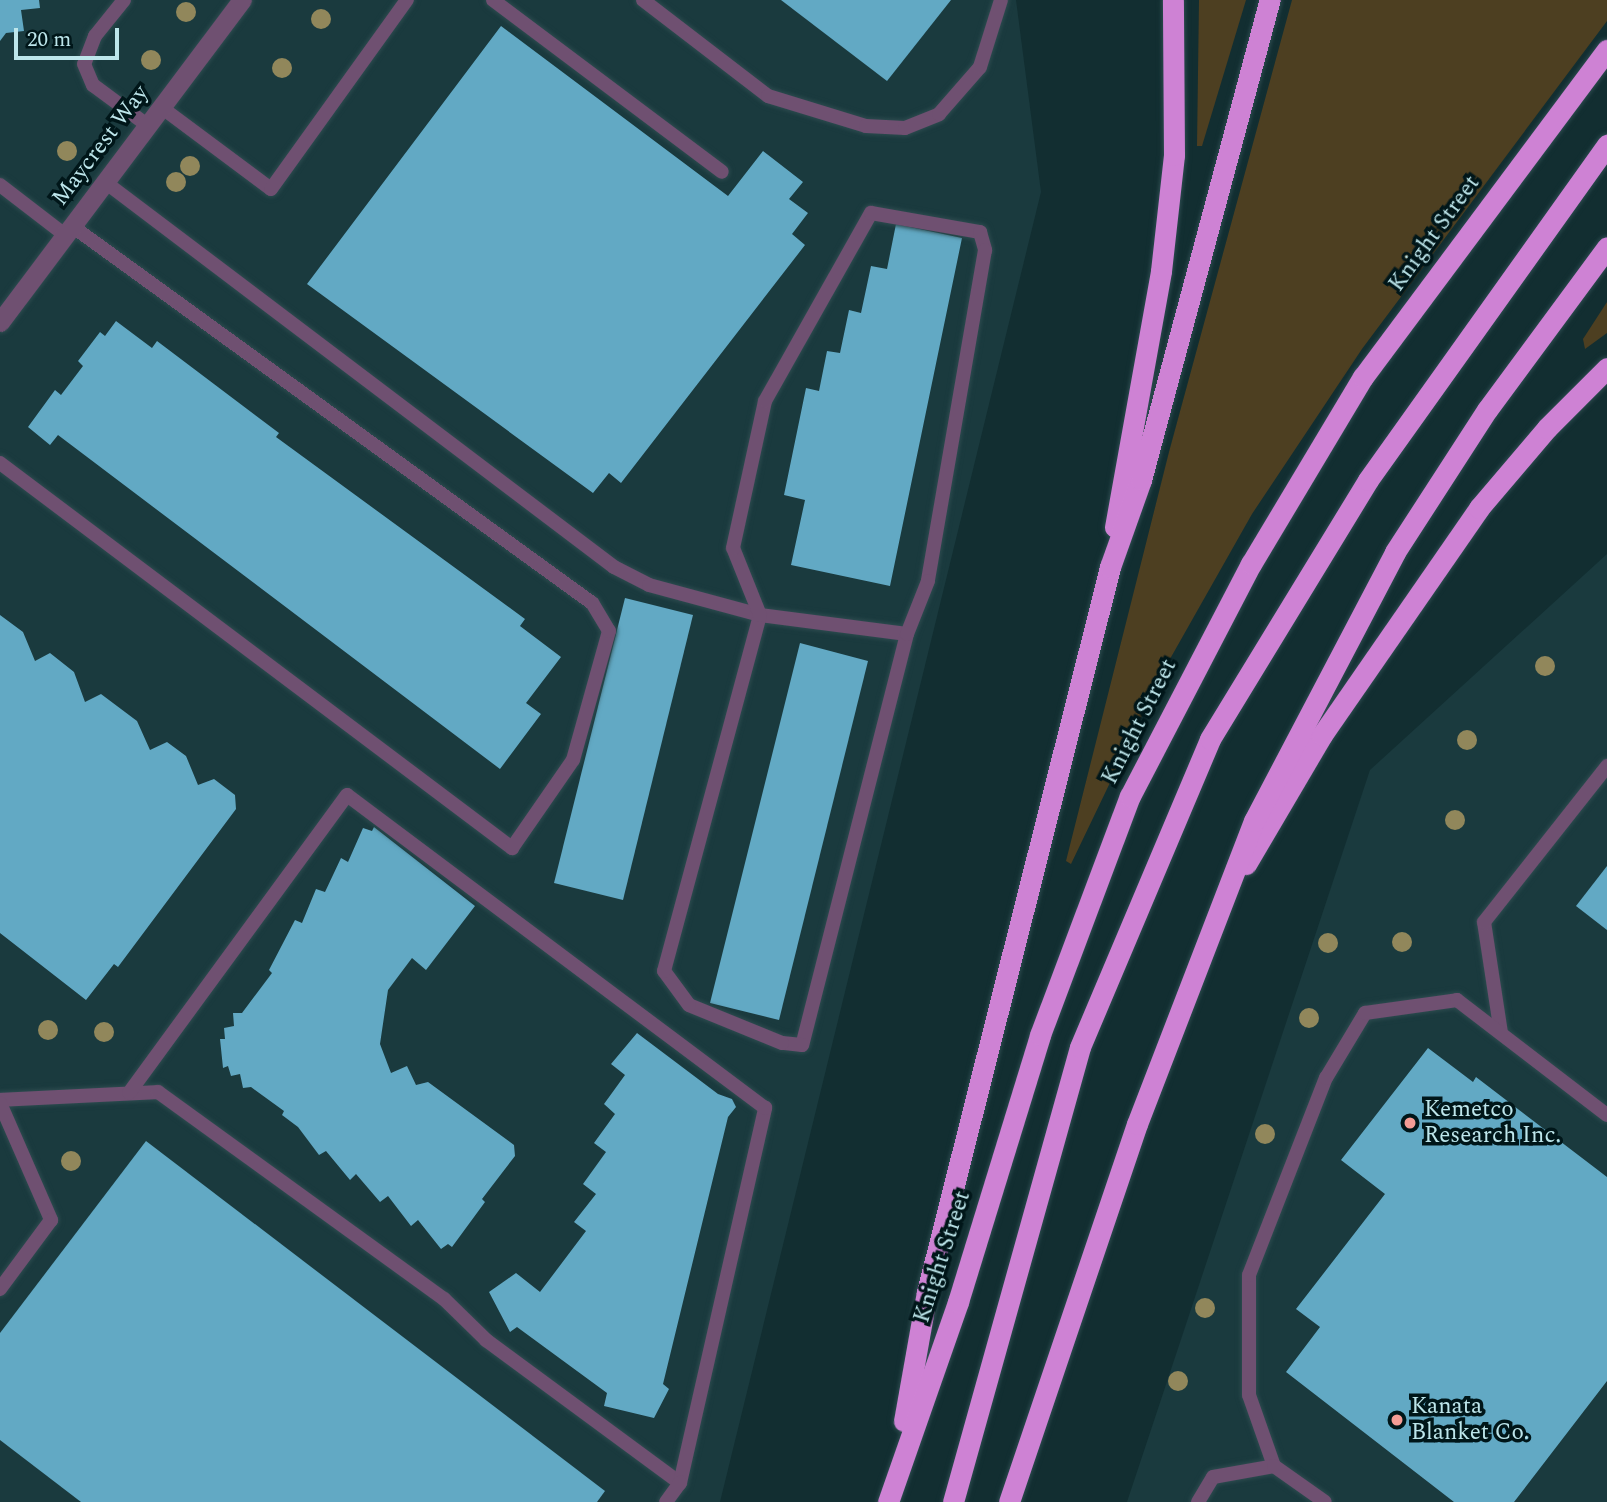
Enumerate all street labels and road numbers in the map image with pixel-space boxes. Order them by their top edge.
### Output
street label: Maycrest Way [47,80,155,212]
street label: Knight Street [1384,170,1486,298]
street label: Knight Street [1097,655,1183,789]
street label: Knight Street [909,1188,977,1326]

